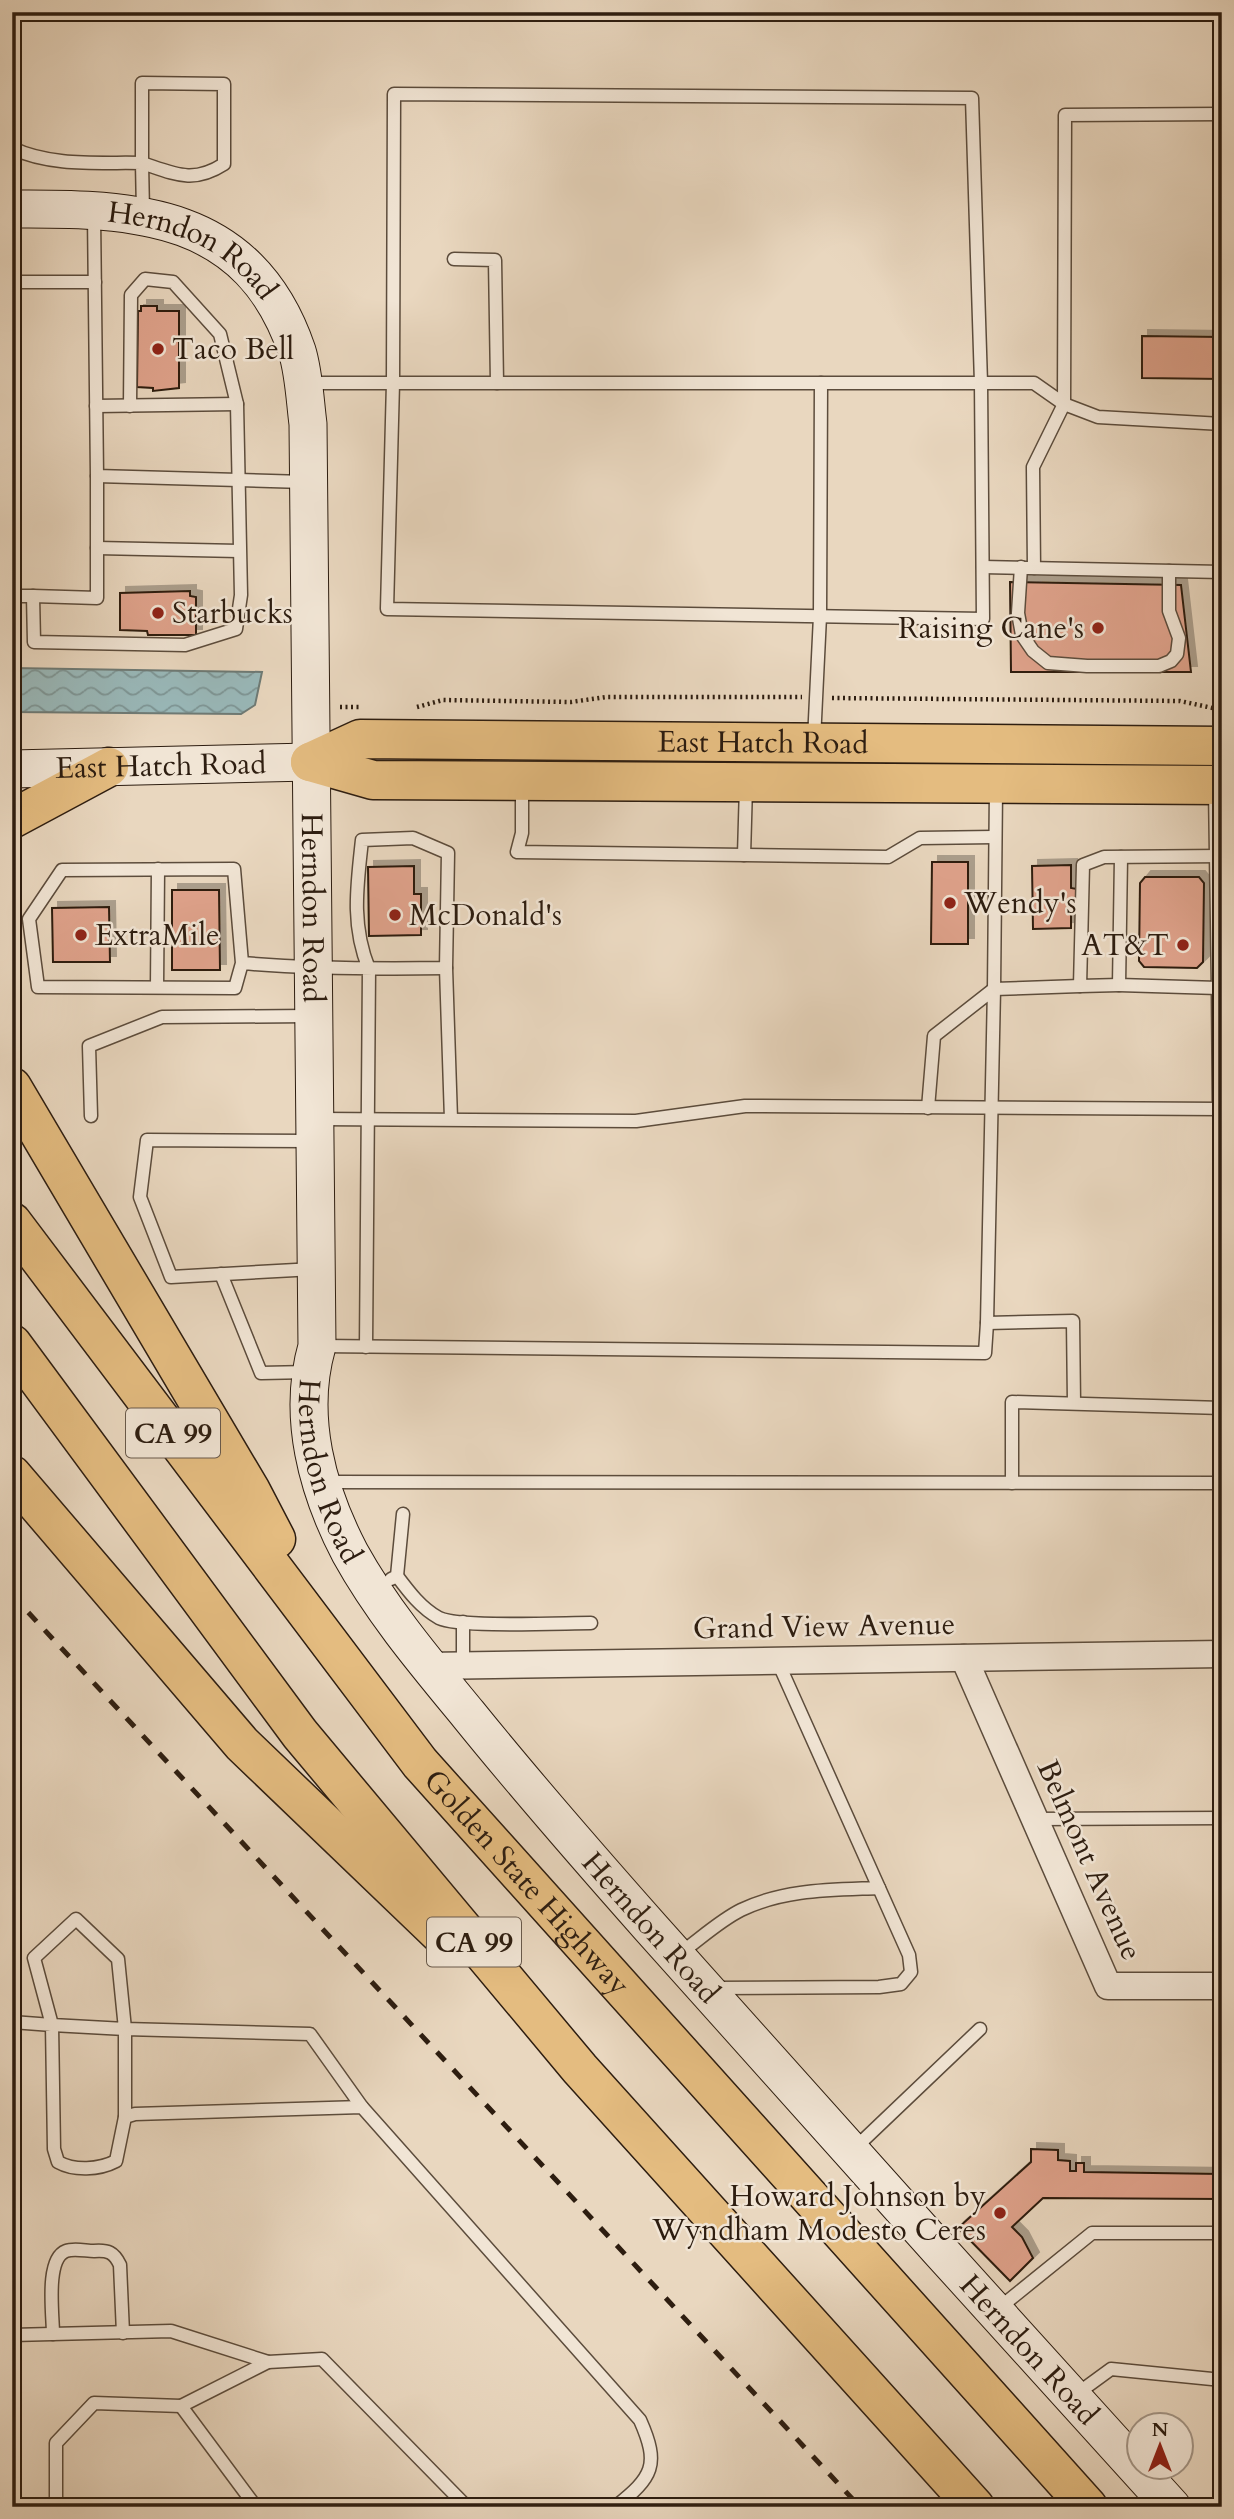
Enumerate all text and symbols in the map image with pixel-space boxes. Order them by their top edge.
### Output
street label: Herndon Road [105,192,287,308]
place label: Taco Bell [172,329,295,370]
marker: Taco Bell [150,341,166,357]
place label: Starbucks [172,593,293,634]
marker: Starbucks [150,605,166,621]
place label: Raising Cane's [898,608,1084,649]
marker: Raising Cane's [1090,620,1106,636]
street label: East Hatch Road [657,721,869,764]
street label: East Hatch Road [55,743,267,789]
street label: Herndon Road [291,813,334,1003]
place label: Wendy's [963,883,1076,924]
place label: McDonald's [409,895,562,936]
marker: Wendy's [942,895,958,911]
marker: McDonald's [387,907,403,923]
place label: ExtraMile [95,915,220,956]
place label: AT&T [1081,925,1169,966]
marker: ExtraMile [73,927,89,943]
marker: AT&T [1175,937,1191,953]
street label: Herndon Road [288,1378,372,1571]
road number: CA 99 [126,1408,220,1458]
street label: Grand View Avenue [693,1604,955,1649]
street label: Belmont Avenue [1027,1754,1152,1967]
street label: Golden State Highway [414,1761,639,2005]
street label: Herndon Road [572,1843,729,2013]
road number: CA 99 [427,1918,521,1966]
place label: Howard Johnson by Wyndham Modesto Ceres [651,2176,986,2251]
marker: Howard Johnson by Wyndham Modesto Ceres [992,2205,1008,2221]
street label: Herndon Road [950,2266,1108,2434]
north arrow [1126,2410,1196,2480]
text: N [1152,2417,1169,2443]

